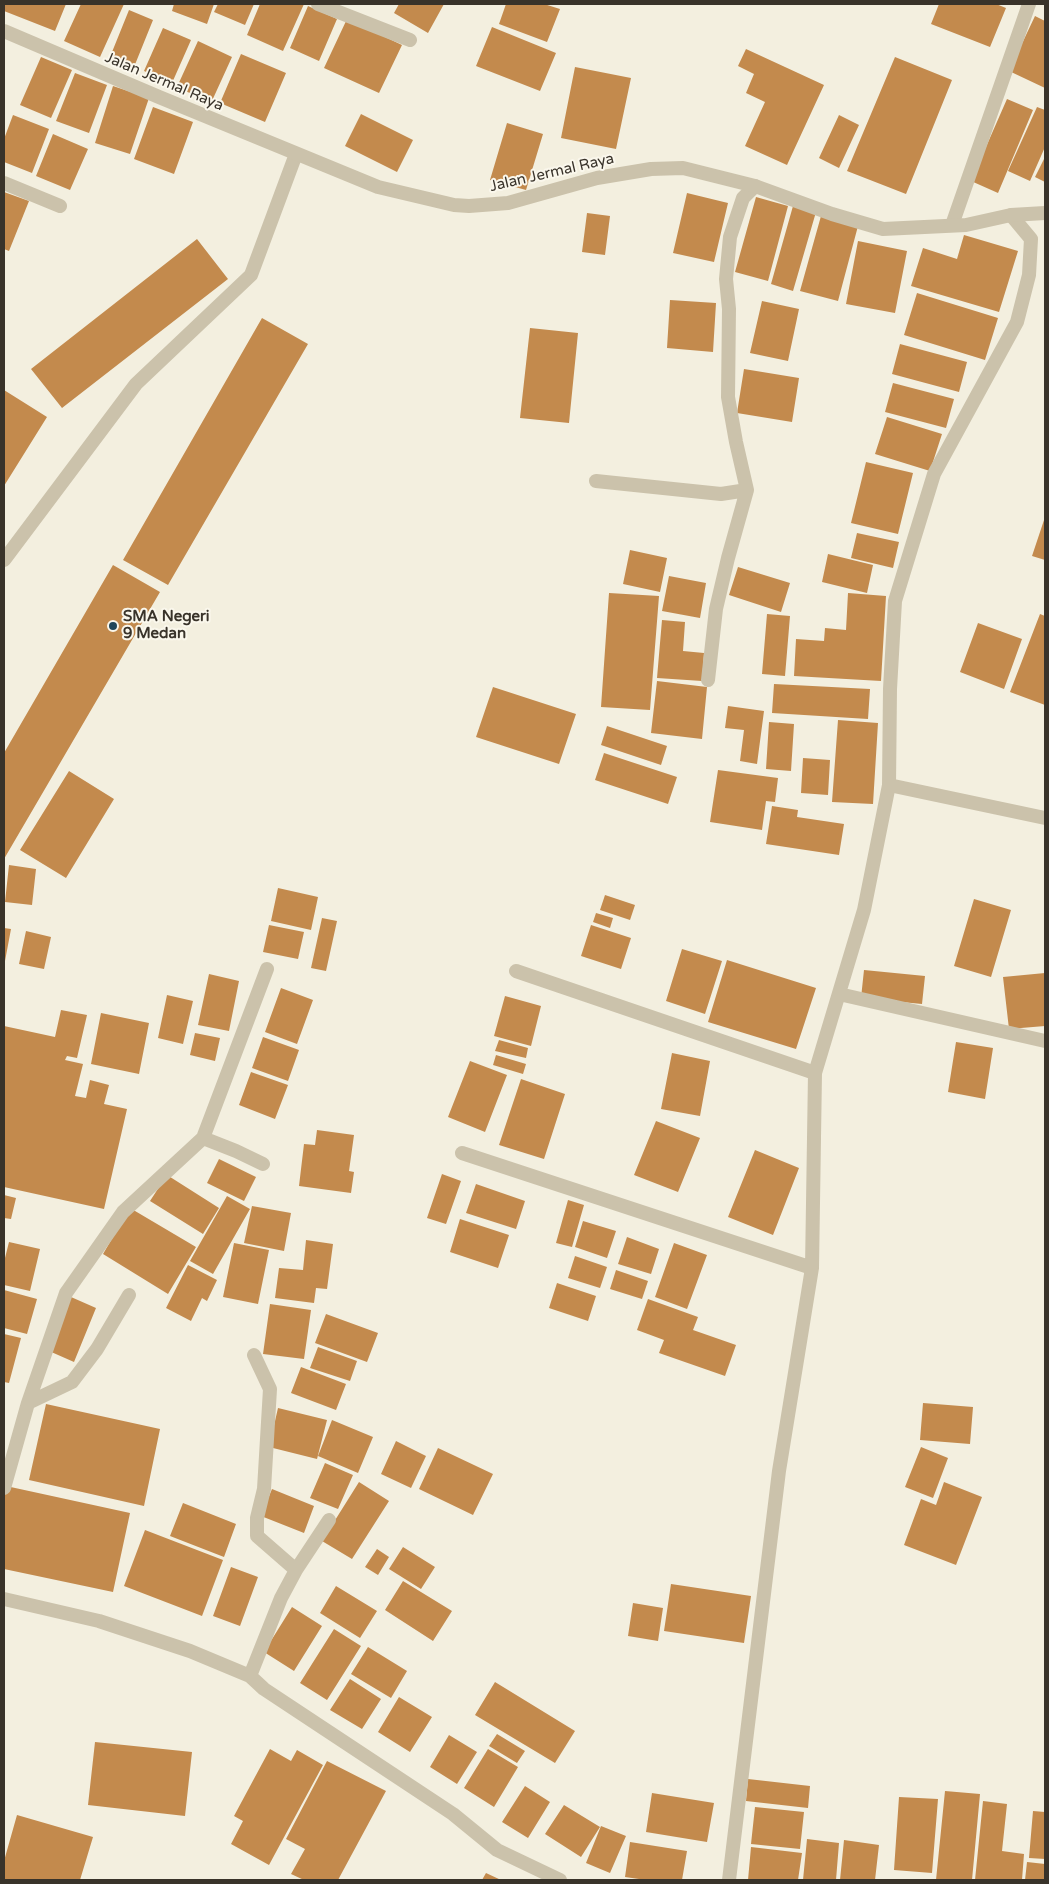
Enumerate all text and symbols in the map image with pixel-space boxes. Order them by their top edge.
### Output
street label: Jalan Jermal Raya [102,49,226,115]
street label: Jalan Jermal Raya [488,150,616,196]
place label: SMA Negeri 9 Medan [123,608,210,643]
marker: SMA Negeri 9 Medan [107,620,119,632]

